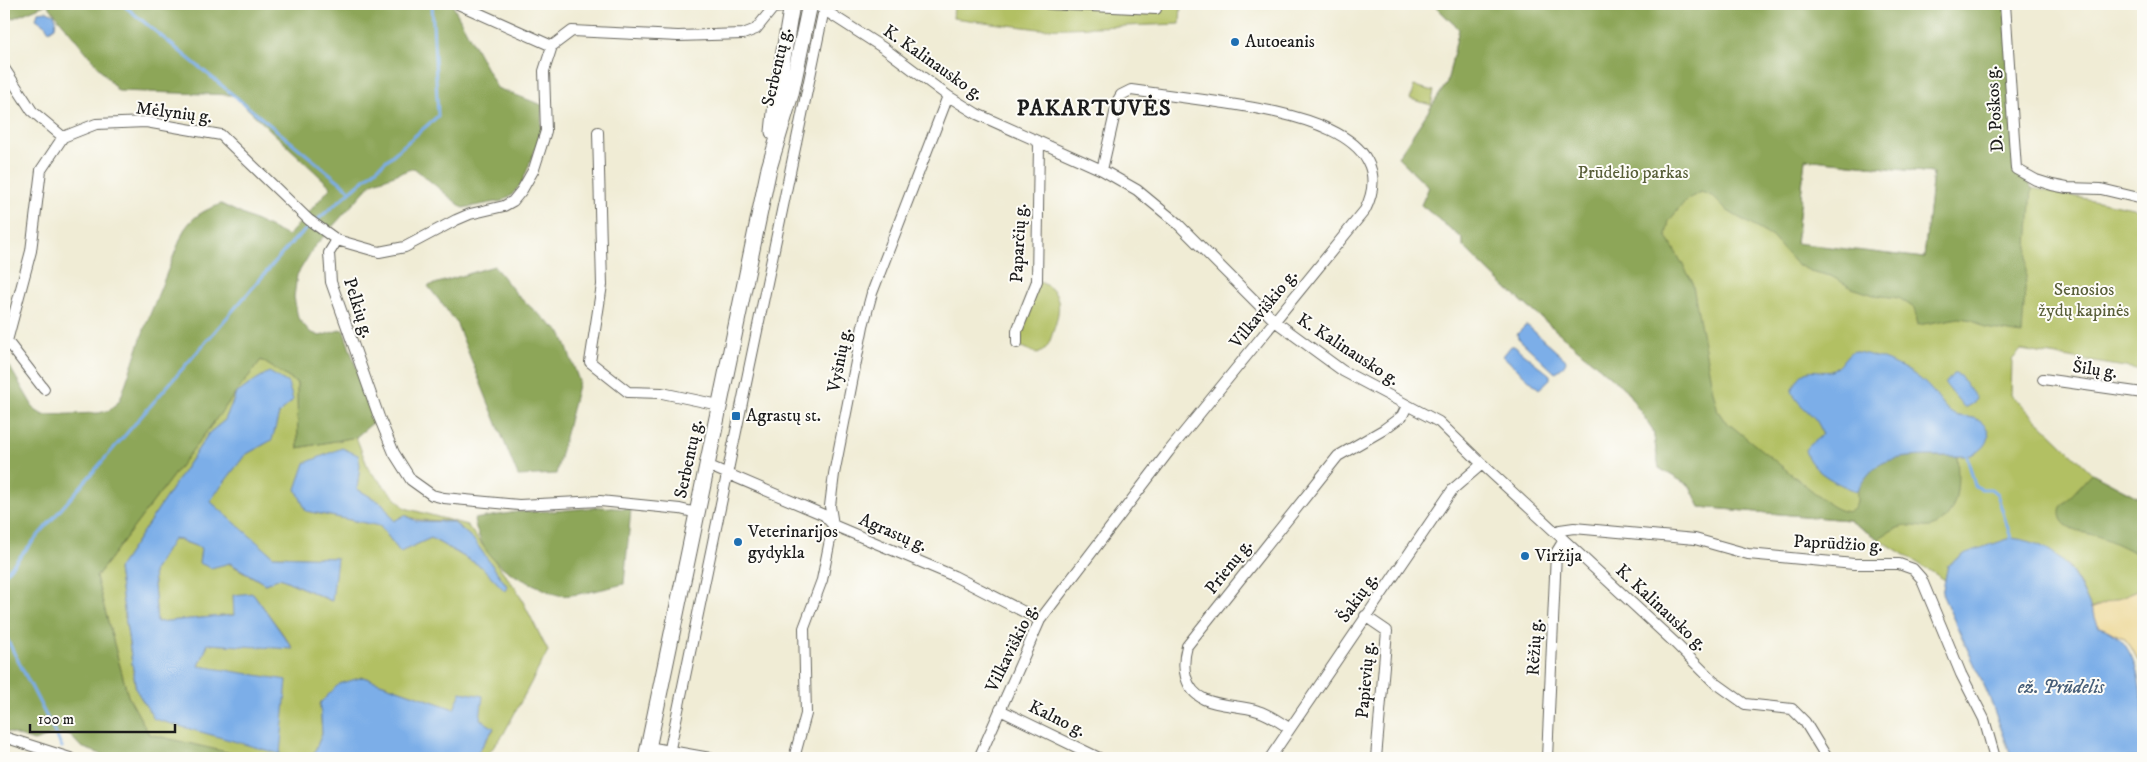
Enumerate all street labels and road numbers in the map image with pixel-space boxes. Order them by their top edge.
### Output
street label: K. Kalinausko g. [879,20,987,106]
street label: Serbentų g. [757,25,797,109]
street label: D. Poškos g. [1981,65,2009,153]
street label: Mėlynių g. [134,97,214,129]
street label: Paparčių g. [1006,203,1032,283]
street label: Vilkaviškio g. [1225,265,1303,354]
street label: Pelkių g. [338,275,378,341]
street label: K. Kalinausko g. [1293,309,1403,391]
street label: Vyšnių g. [823,326,857,395]
street label: Šilų g. [2071,355,2119,384]
street label: Serbentų g. [670,418,708,500]
street label: Agrastų g. [856,509,930,557]
street label: Paprūdžio g. [1793,531,1883,557]
street label: Prienų g. [1201,535,1257,599]
street label: K. Kalinausko g. [1611,560,1711,656]
street label: Šakių g. [1332,568,1383,627]
street label: Vilkaviškio g. [981,600,1043,697]
street label: Rėžių g. [1523,618,1547,676]
street label: Papievių g. [1352,641,1380,719]
street label: Kalno g. [1025,696,1089,742]

